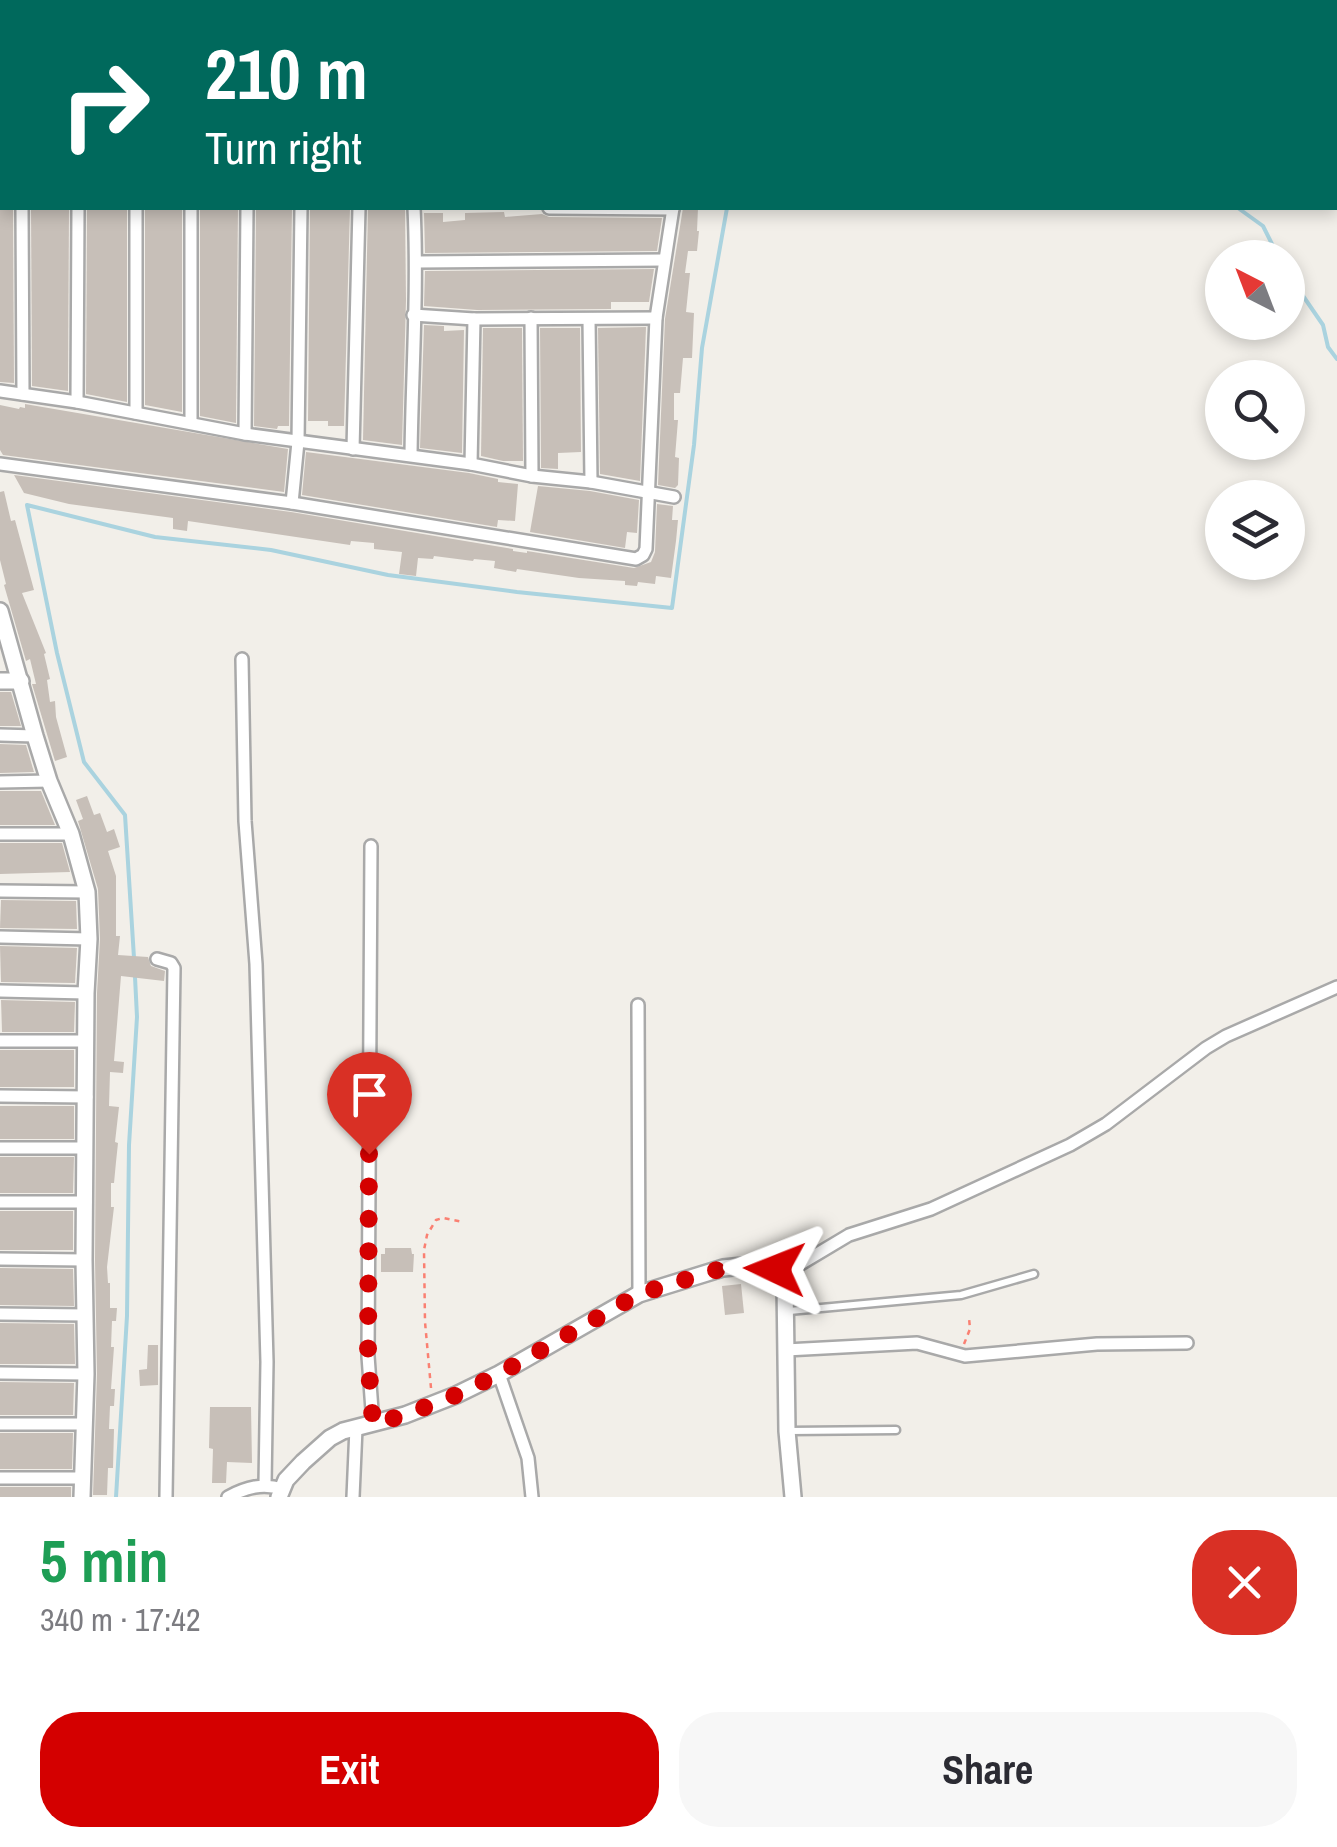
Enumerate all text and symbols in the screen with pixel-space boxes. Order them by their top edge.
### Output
text: 210 m [205,27,368,121]
icon: right [40,40,170,170]
text: Turn right [205,117,362,178]
north arrow [1205,240,1305,340]
map controls [1205,240,1305,580]
button: search [1205,360,1305,460]
button: layers [1205,480,1305,580]
pin [327,1052,412,1155]
icon: arrive [342,1067,397,1122]
position arrow [723,1217,827,1321]
text: 5 min [40,1520,169,1601]
button: close [1192,1530,1297,1635]
text: 340 m · 17:42 [40,1598,200,1641]
button: Exit [40,1712,659,1827]
button: Share [679,1712,1297,1827]

